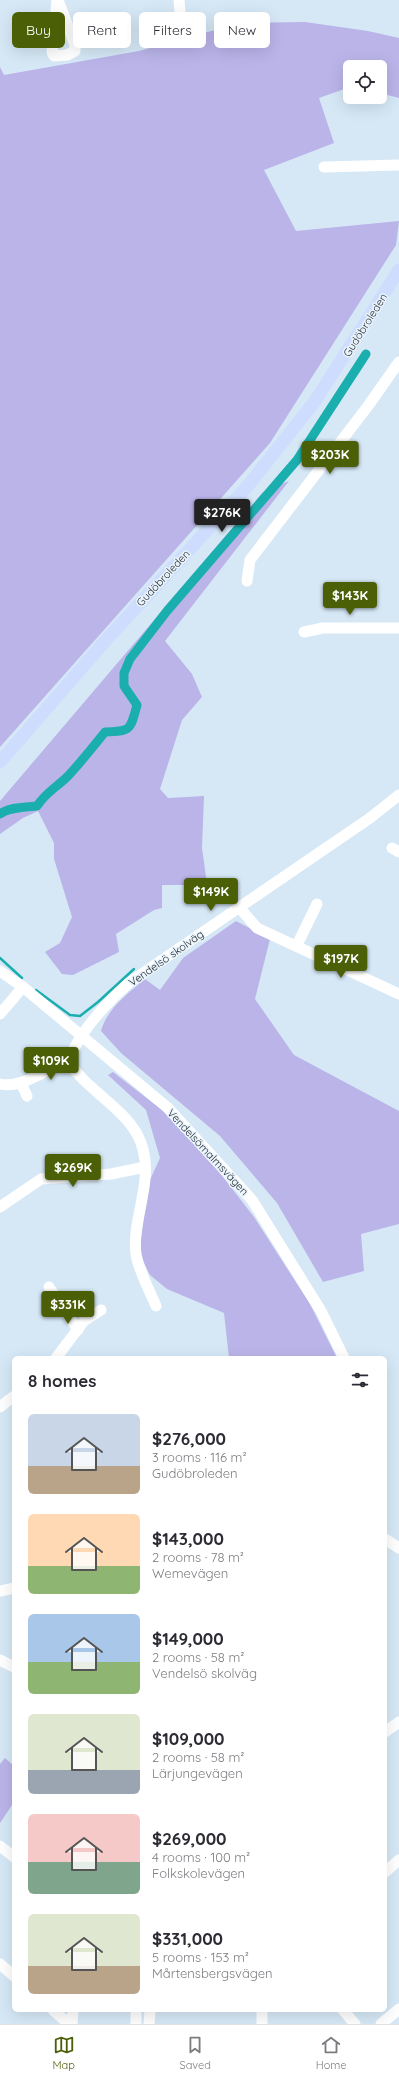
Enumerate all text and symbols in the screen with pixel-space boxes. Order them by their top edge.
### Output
chip: Buy [12,12,65,48]
chip: Rent [73,12,131,48]
chip: Filters [139,12,206,48]
chip: New [214,12,270,48]
map controls [343,60,387,104]
button: locate [343,60,387,104]
street label: Gudöbroleden [340,291,390,359]
pin: $203K [302,441,358,475]
text: $203K [311,446,349,462]
pin: $276K [194,499,250,533]
text: $276K [203,504,241,520]
street label: Gudöbroleden [133,547,193,609]
pin: $143K [322,582,378,616]
text: $143K [332,587,368,603]
pin: $149K [183,878,239,912]
text: $149K [193,883,229,899]
street label: Vendelsö skolväg [126,927,206,989]
pin: $197K [313,945,369,979]
text: $197K [323,950,359,966]
pin: $109K [23,1047,79,1081]
text: $109K [33,1052,69,1068]
street label: Vendelsömalmsvägen [164,1106,252,1198]
pin: $269K [45,1154,101,1188]
text: $269K [54,1159,92,1175]
pin: $331K [40,1291,96,1325]
text: $331K [50,1296,86,1312]
icon: filters [349,1369,371,1391]
text: 8 homes [28,1370,97,1391]
text: $276,000 [152,1428,226,1449]
icon: home [60,1430,108,1478]
text: 3 rooms · 116 m² [152,1449,247,1465]
text: Gudöbroleden [152,1465,238,1481]
text: $143,000 [152,1528,224,1549]
icon: home [60,1530,108,1578]
text: 2 rooms · 78 m² [152,1549,244,1565]
text: Wemevägen [152,1565,228,1581]
text: $149,000 [152,1628,224,1649]
icon: home [60,1630,108,1678]
text: 2 rooms · 58 m² [152,1649,244,1665]
text: Vendelsö skolväg [152,1665,257,1681]
text: $109,000 [152,1728,225,1749]
icon: home [60,1730,108,1778]
text: 2 rooms · 58 m² [152,1749,244,1765]
text: Lärjungevägen [152,1765,243,1781]
text: $269,000 [152,1828,227,1849]
icon: home [60,1830,108,1878]
text: 4 rooms · 100 m² [152,1849,250,1865]
text: Folkskolevägen [152,1865,245,1881]
text: $331,000 [152,1928,223,1949]
icon: home [60,1930,108,1978]
text: 5 rooms · 153 m² [152,1949,249,1965]
text: Mårtensbergsvägen [152,1965,272,1981]
tab: Map [52,2034,75,2072]
tab: Saved [180,2034,211,2072]
tab: Home [316,2034,347,2072]

